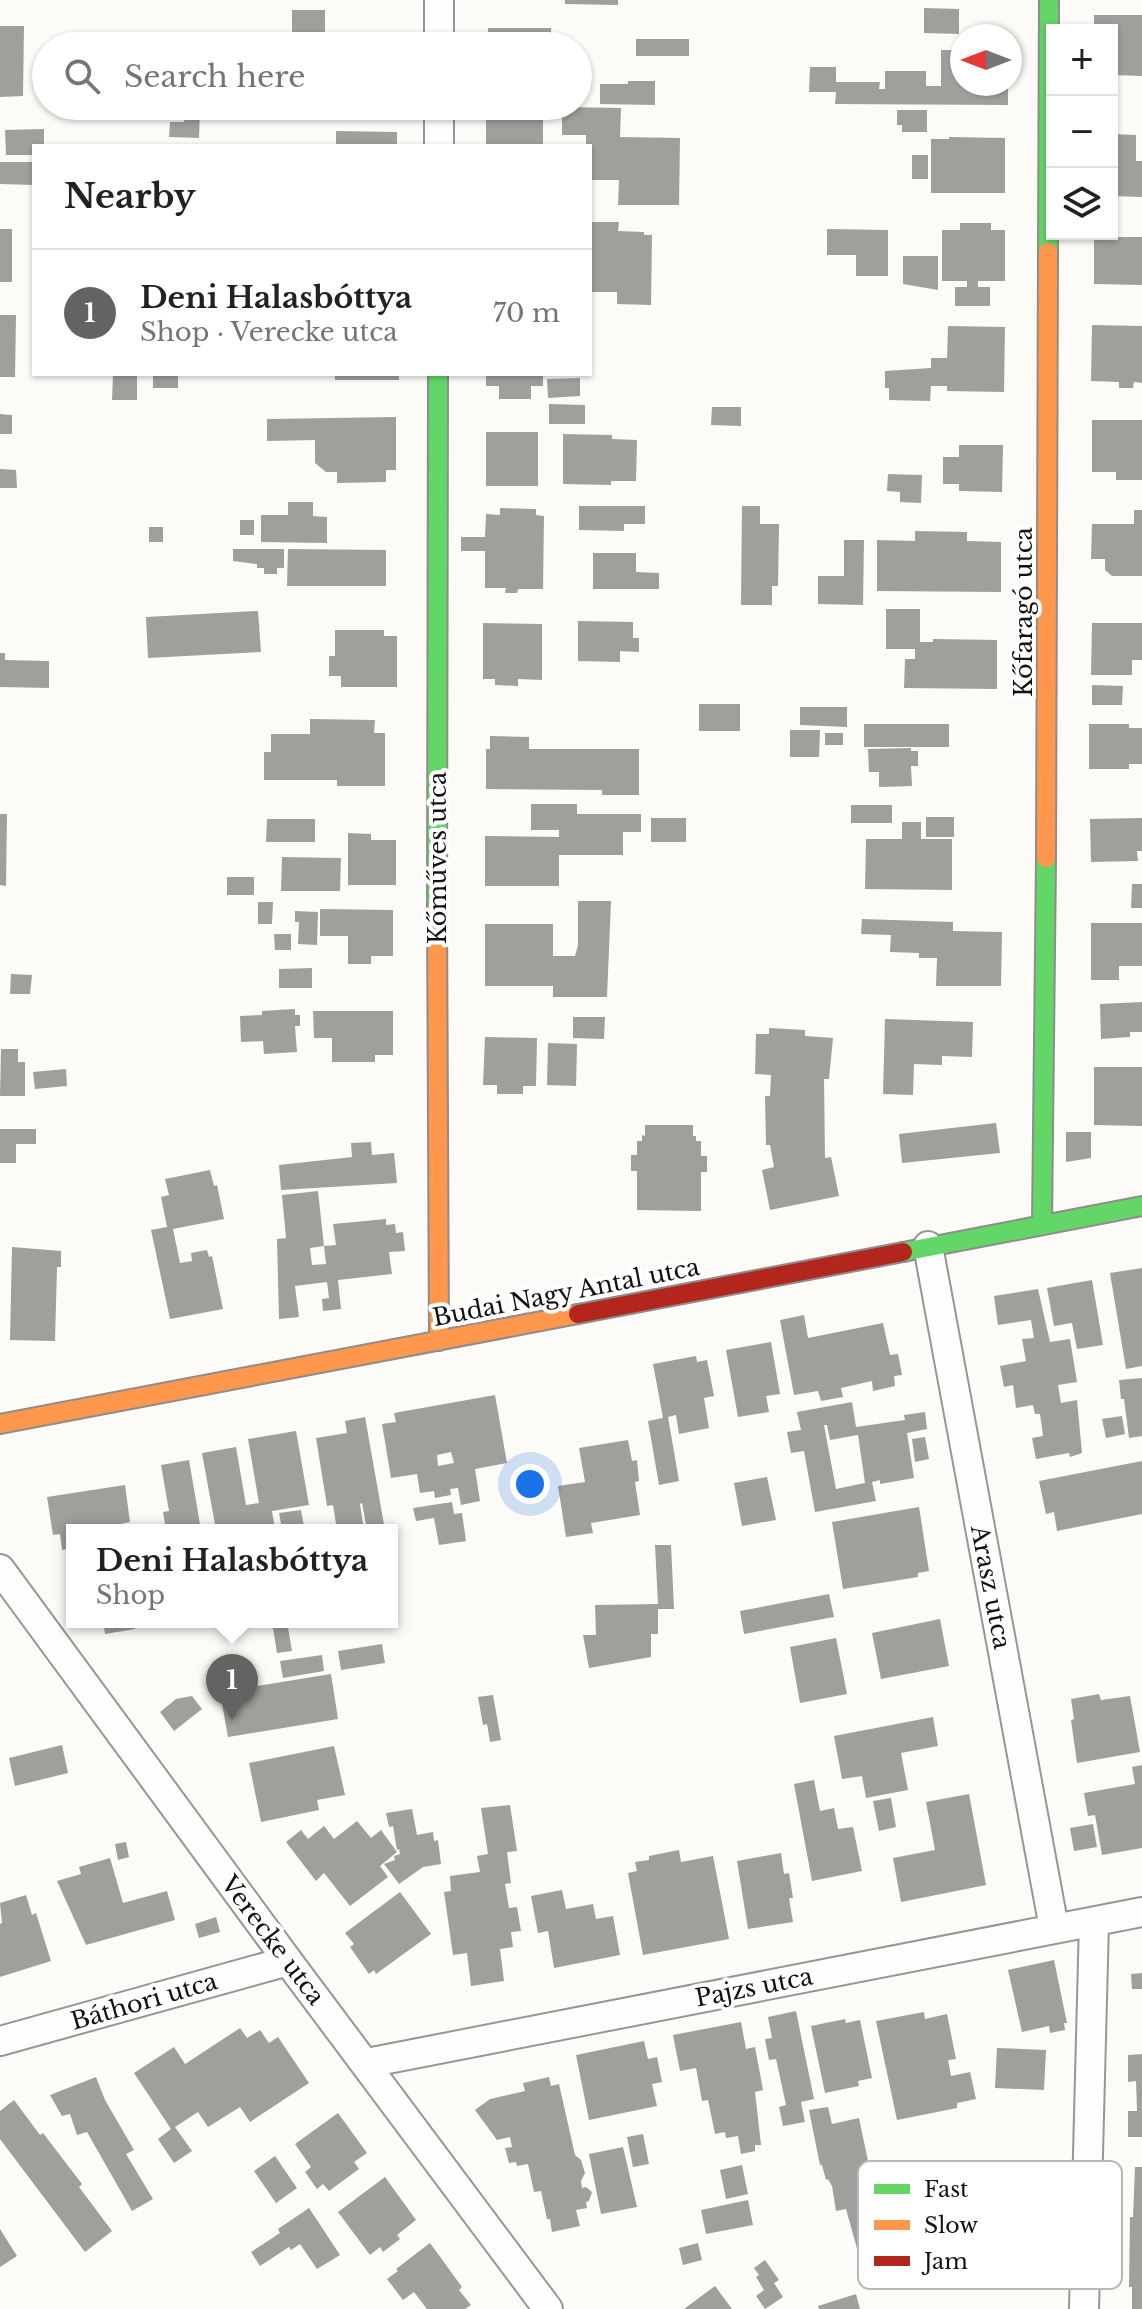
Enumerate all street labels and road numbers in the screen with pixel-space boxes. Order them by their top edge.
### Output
street label: Kőfaragó utca [1009,526,1038,697]
street label: Kőműves utca [423,771,452,944]
street label: Budai Nagy Antal utca [430,1252,703,1332]
street label: Arasz utca [965,1522,1017,1652]
street label: Verecke utca [214,1869,331,2011]
street label: Pajzs utca [693,1961,816,2013]
street label: Báthori utca [68,1966,221,2036]

